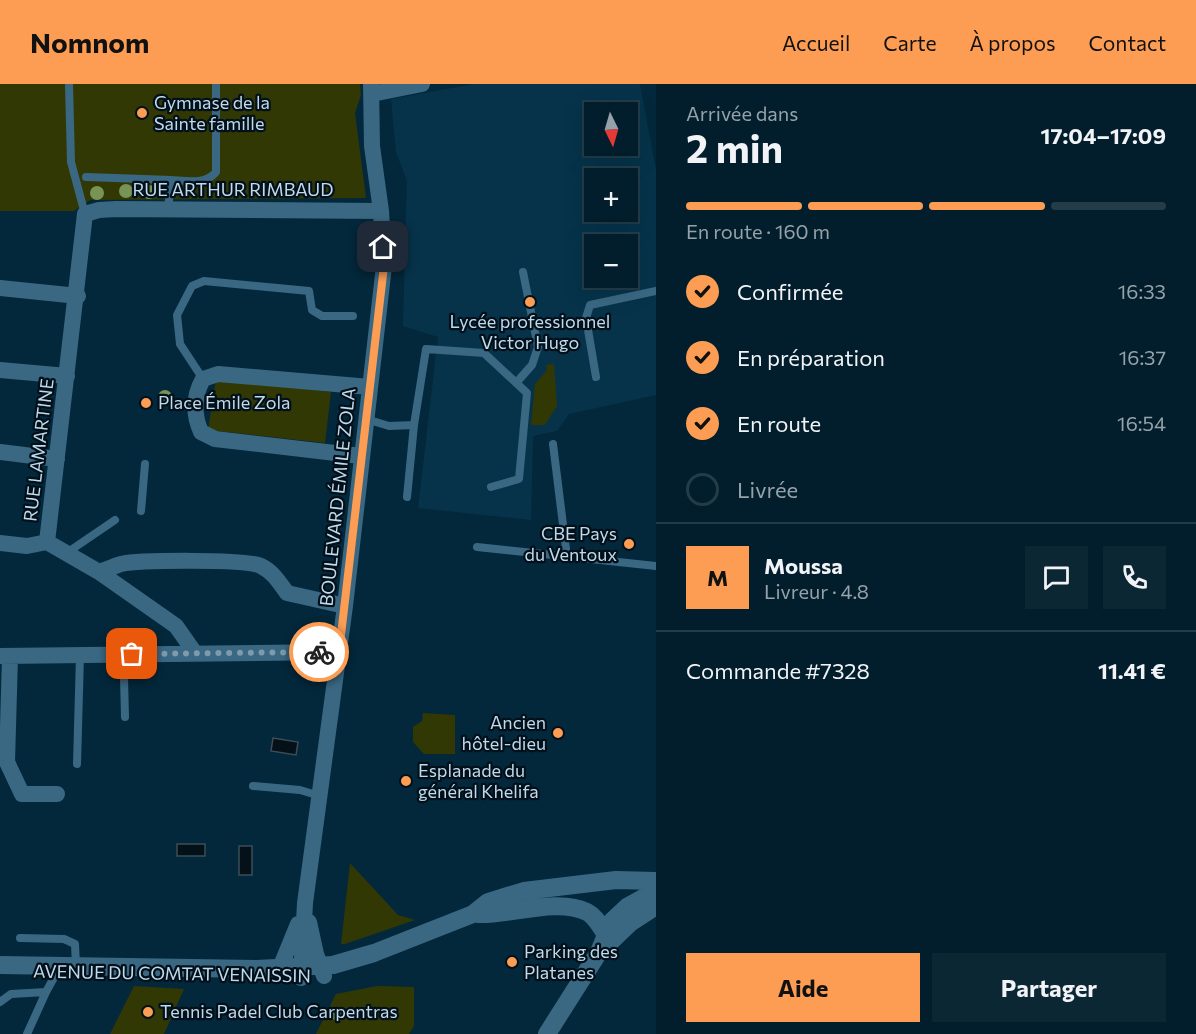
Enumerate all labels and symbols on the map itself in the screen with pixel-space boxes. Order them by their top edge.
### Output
place label: Gymnase de la Sainte famille [154,91,270,134]
north arrow [584,102,638,156]
marker: Gymnase de la Sainte famille [135,106,149,120]
street label: RUE ARTHUR RIMBAUD [133,178,333,200]
pin [357,221,408,272]
marker: Lycée professionnel Victor Hugo [523,295,537,309]
place label: Lycée professionnel Victor Hugo [450,310,610,353]
street label: RUE LAMARTINE [18,377,58,523]
street label: BOULEVARD ÉMILE ZOLA [315,387,359,607]
place label: Place Émile Zola [158,391,290,413]
marker: Place Émile Zola [139,396,153,410]
place label: CBE Pays du Ventoux [525,522,617,565]
marker: CBE Pays du Ventoux [622,537,636,551]
courier [289,622,349,682]
pin [106,628,157,679]
place label: Ancien hôtel-dieu [462,711,546,754]
marker: Ancien hôtel-dieu [551,726,565,740]
place label: Esplanade du général Khelifa [418,759,539,802]
marker: Esplanade du général Khelifa [399,774,413,788]
place label: Parking des Platanes [524,940,618,983]
marker: Parking des Platanes [505,955,519,969]
street label: AVENUE DU COMTAT VENAISSIN [33,960,311,986]
place label: Tennis Padel Club Carpentras [160,1000,398,1022]
marker: Tennis Padel Club Carpentras [141,1005,155,1019]

